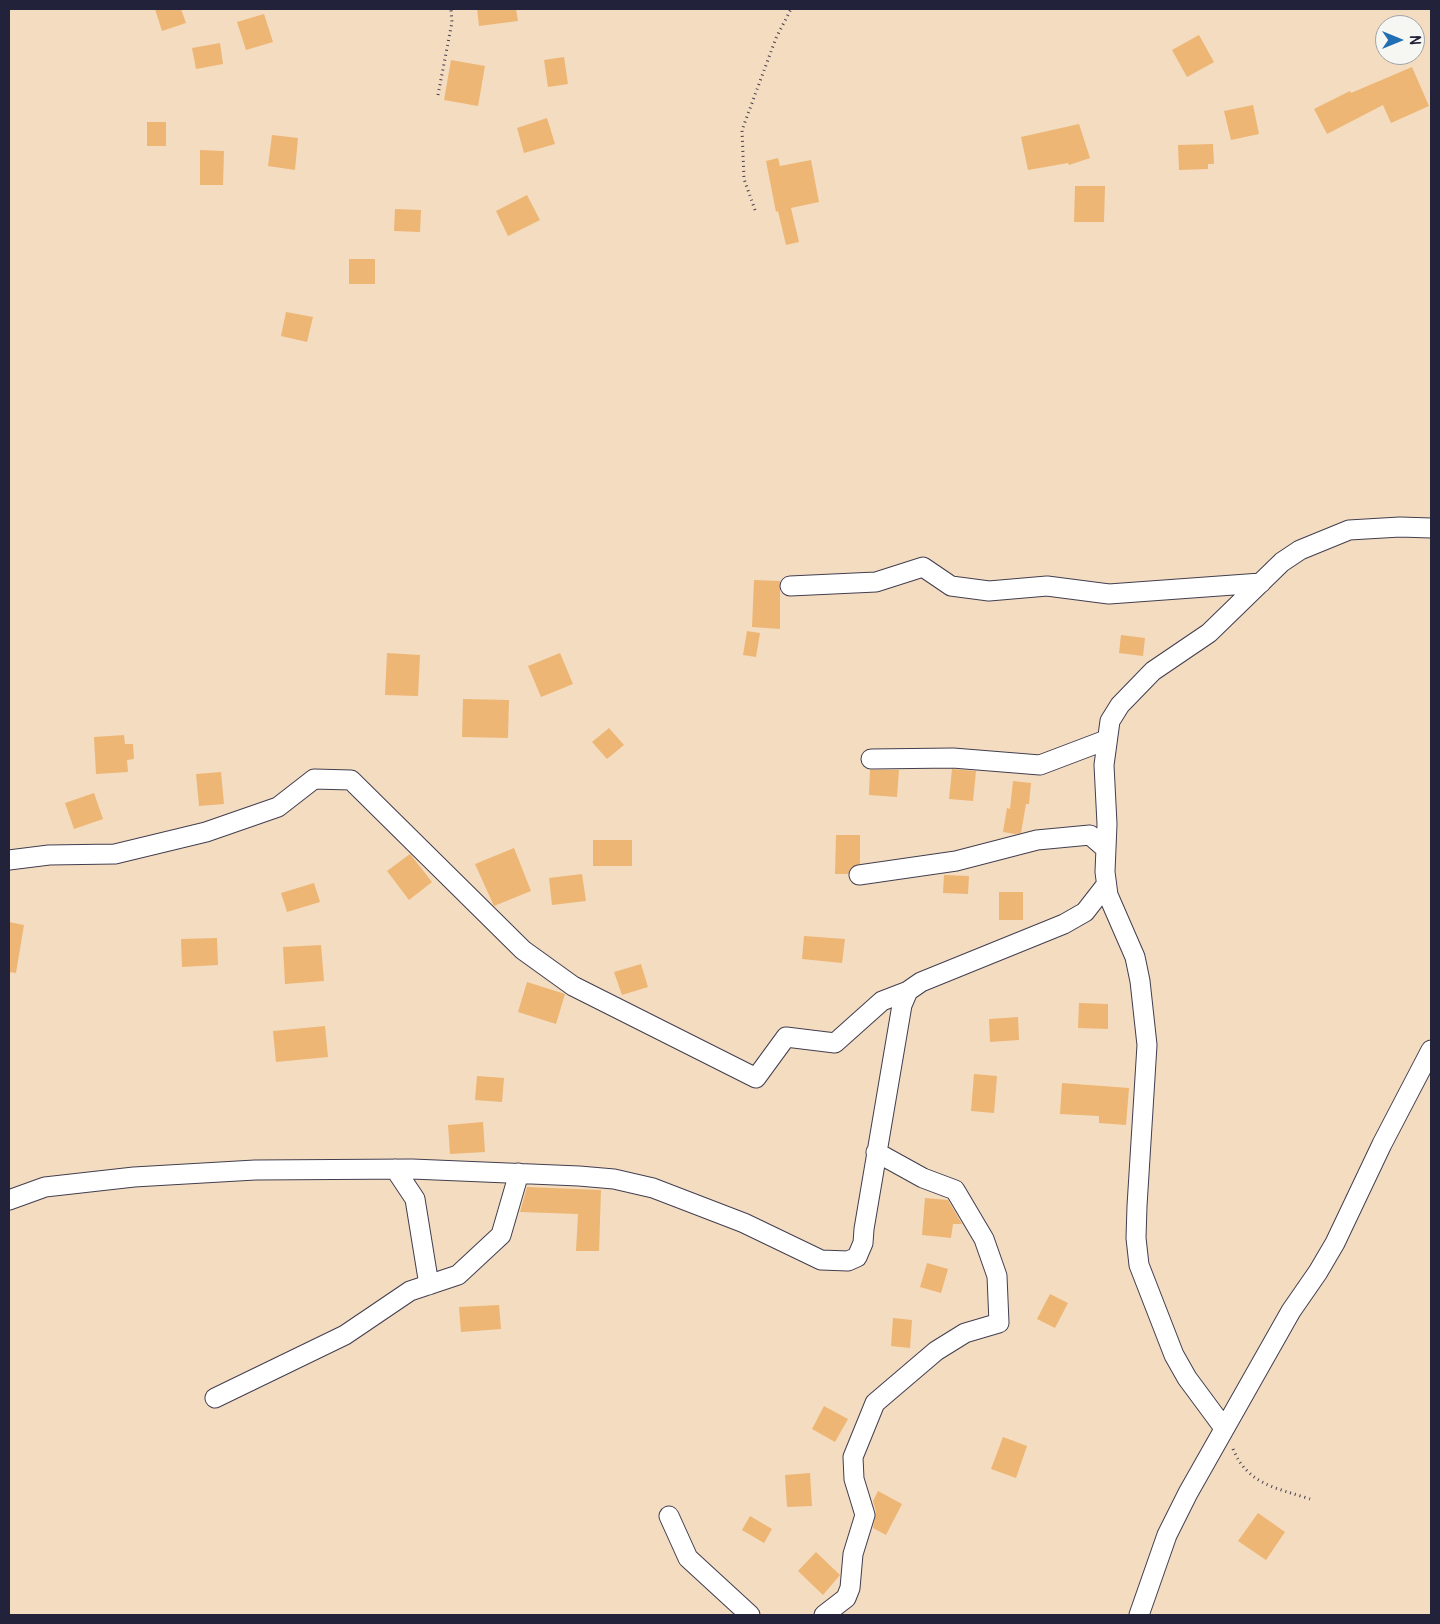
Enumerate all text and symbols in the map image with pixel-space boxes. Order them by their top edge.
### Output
north arrow [1375,15,1425,65]
text: N [1406,35,1423,45]

